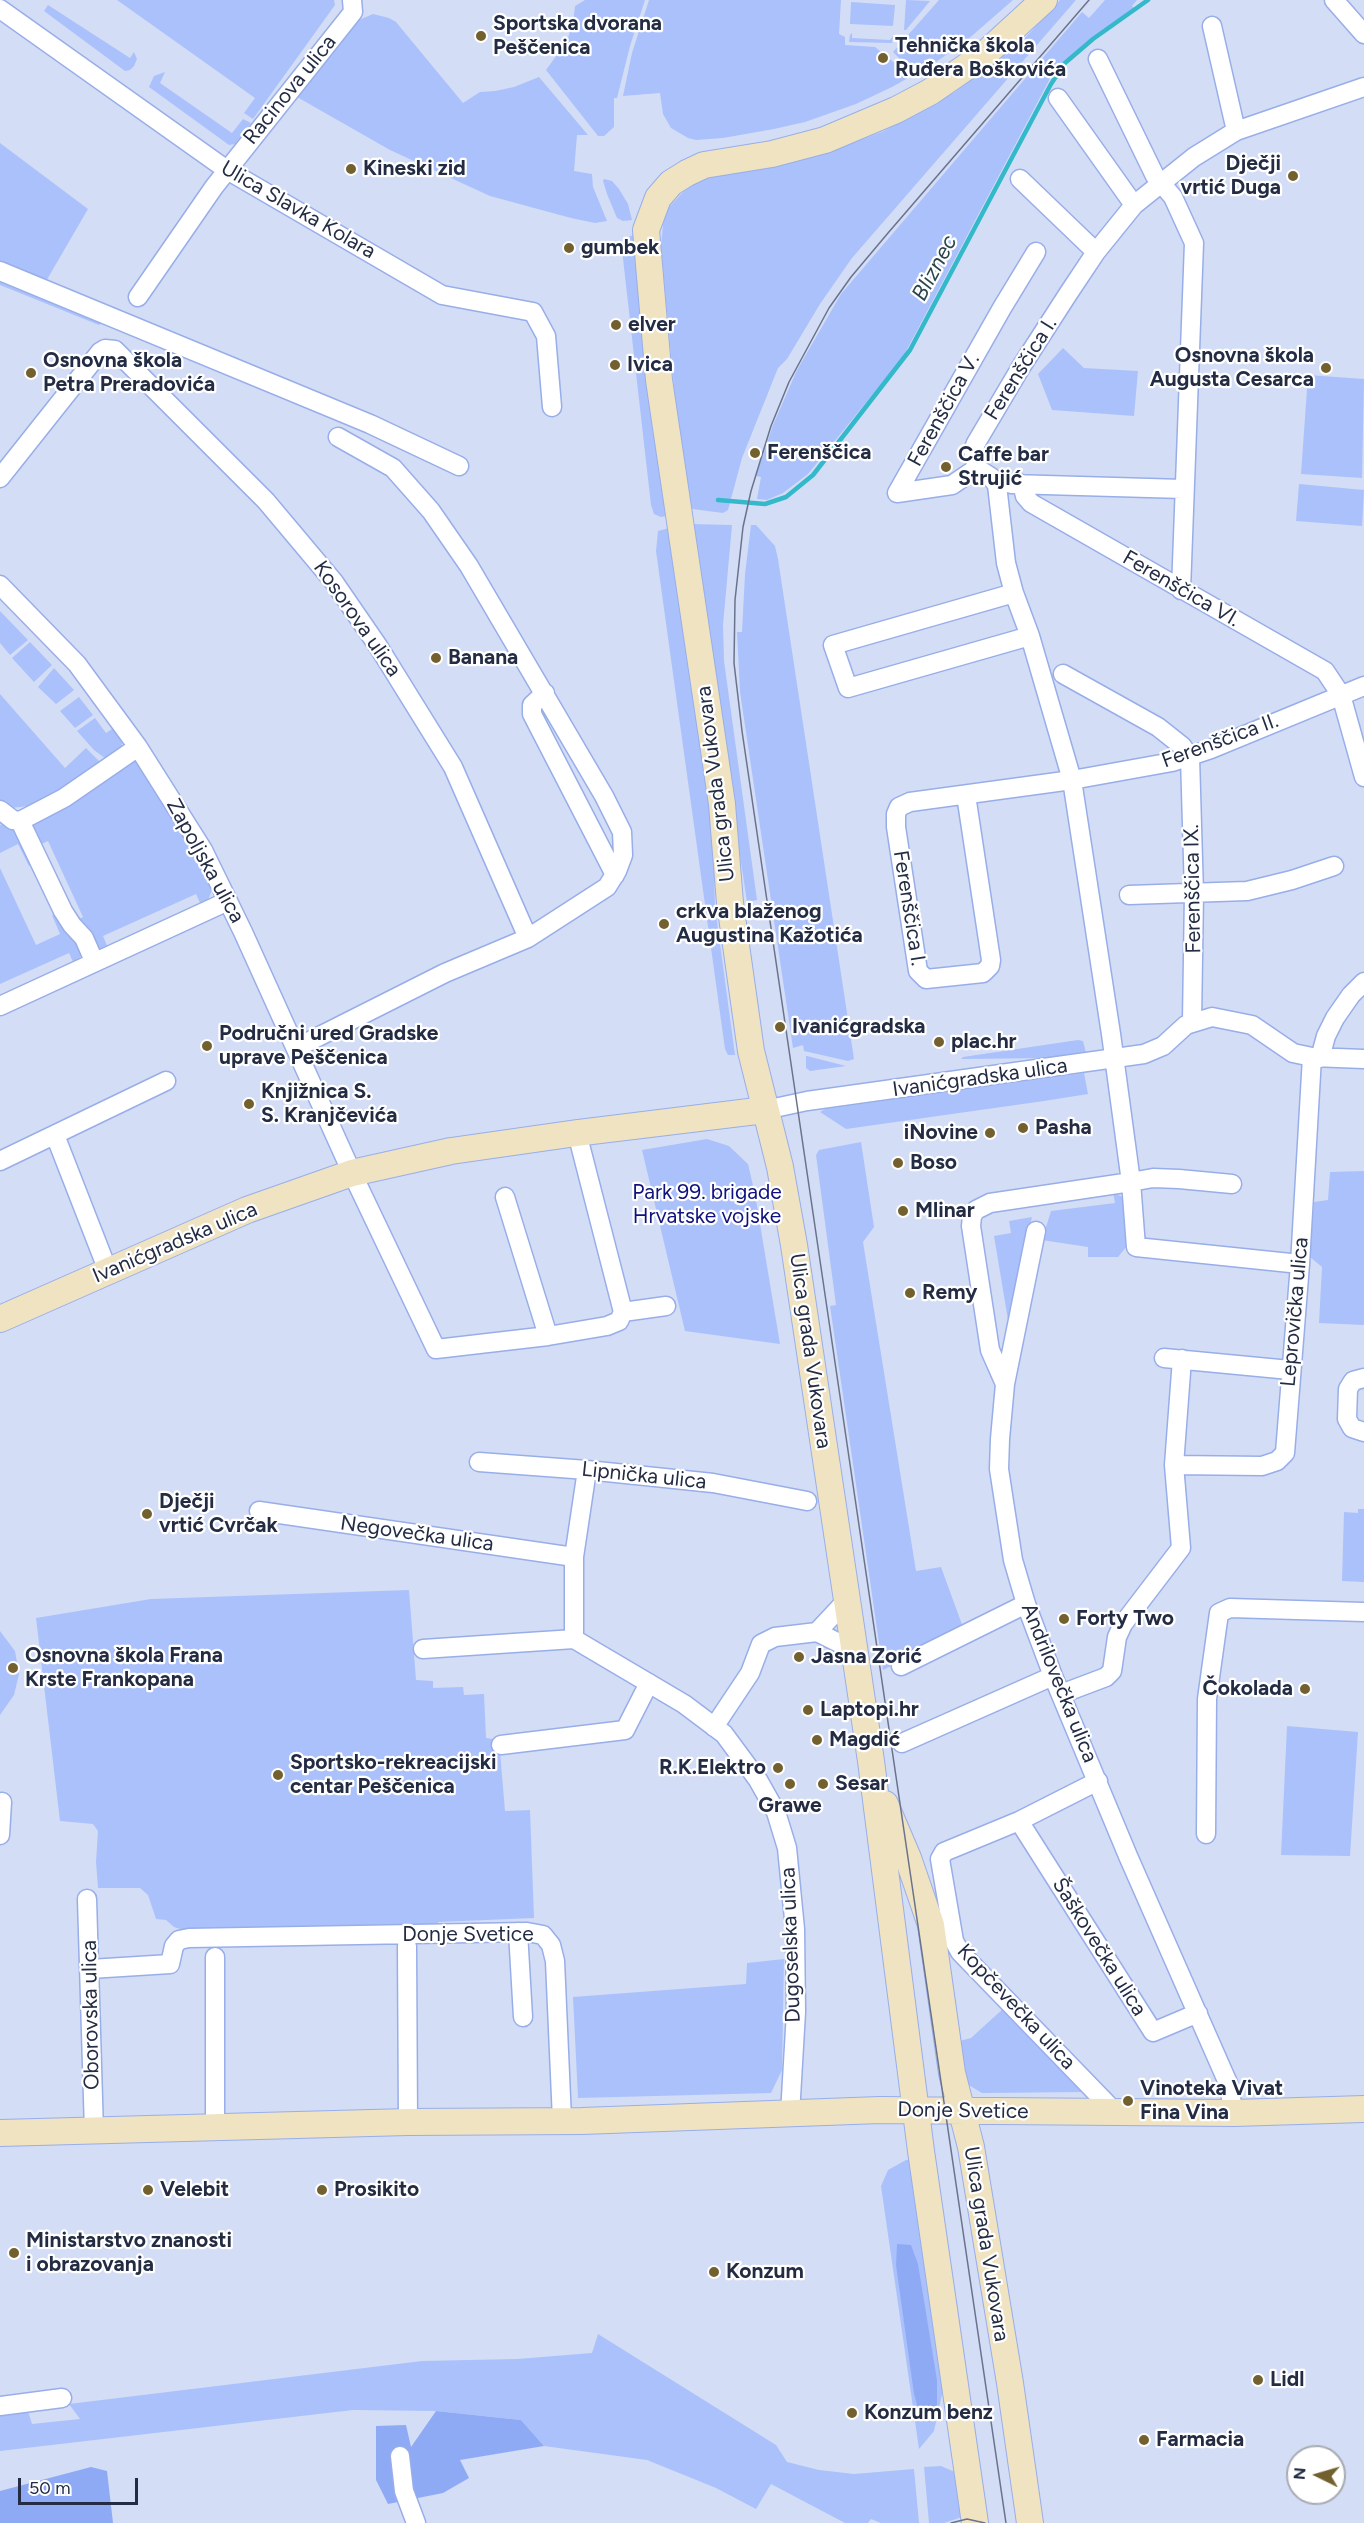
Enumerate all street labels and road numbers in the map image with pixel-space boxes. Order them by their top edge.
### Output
street label: Racinova ulica [238,30,342,150]
street label: Ulica Slavka Kolara [216,155,380,265]
street label: Ferenščica I. [979,313,1063,425]
street label: Ferenščica V. [903,349,985,471]
street label: Ferenščica VI. [1118,545,1244,633]
street label: Kosorova ulica [308,556,406,682]
street label: Ulica grada Vukovara [691,685,741,883]
street label: Ferenščica II. [1158,708,1282,774]
street label: Zapoljska ulica [161,795,249,927]
street label: Ferenščica IX. [1179,824,1207,954]
street label: Ferenščica I. [887,849,931,967]
street label: Ivanićgradska ulica [891,1053,1069,1103]
street label: Ivanićgradska ulica [89,1197,261,1289]
street label: Leprovička ulica [1276,1236,1314,1388]
street label: Ulica grada Vukovara [784,1252,836,1450]
street label: Lipnička ulica [580,1457,708,1495]
street label: Negovečka ulica [339,1511,495,1557]
street label: Andrilovečka ulica [1016,1600,1102,1766]
street label: Dugoselska ulica [776,1867,806,2023]
street label: Šaškovečka ulica [1046,1873,1152,2021]
street label: Donje Svetice [402,1922,534,1948]
street label: Kopčevečka ulica [951,1939,1081,2075]
street label: Oborovska ulica [77,1940,105,2090]
street label: Donje Svetice [897,2097,1029,2125]
street label: Ulica grada Vukovara [958,2145,1014,2343]

